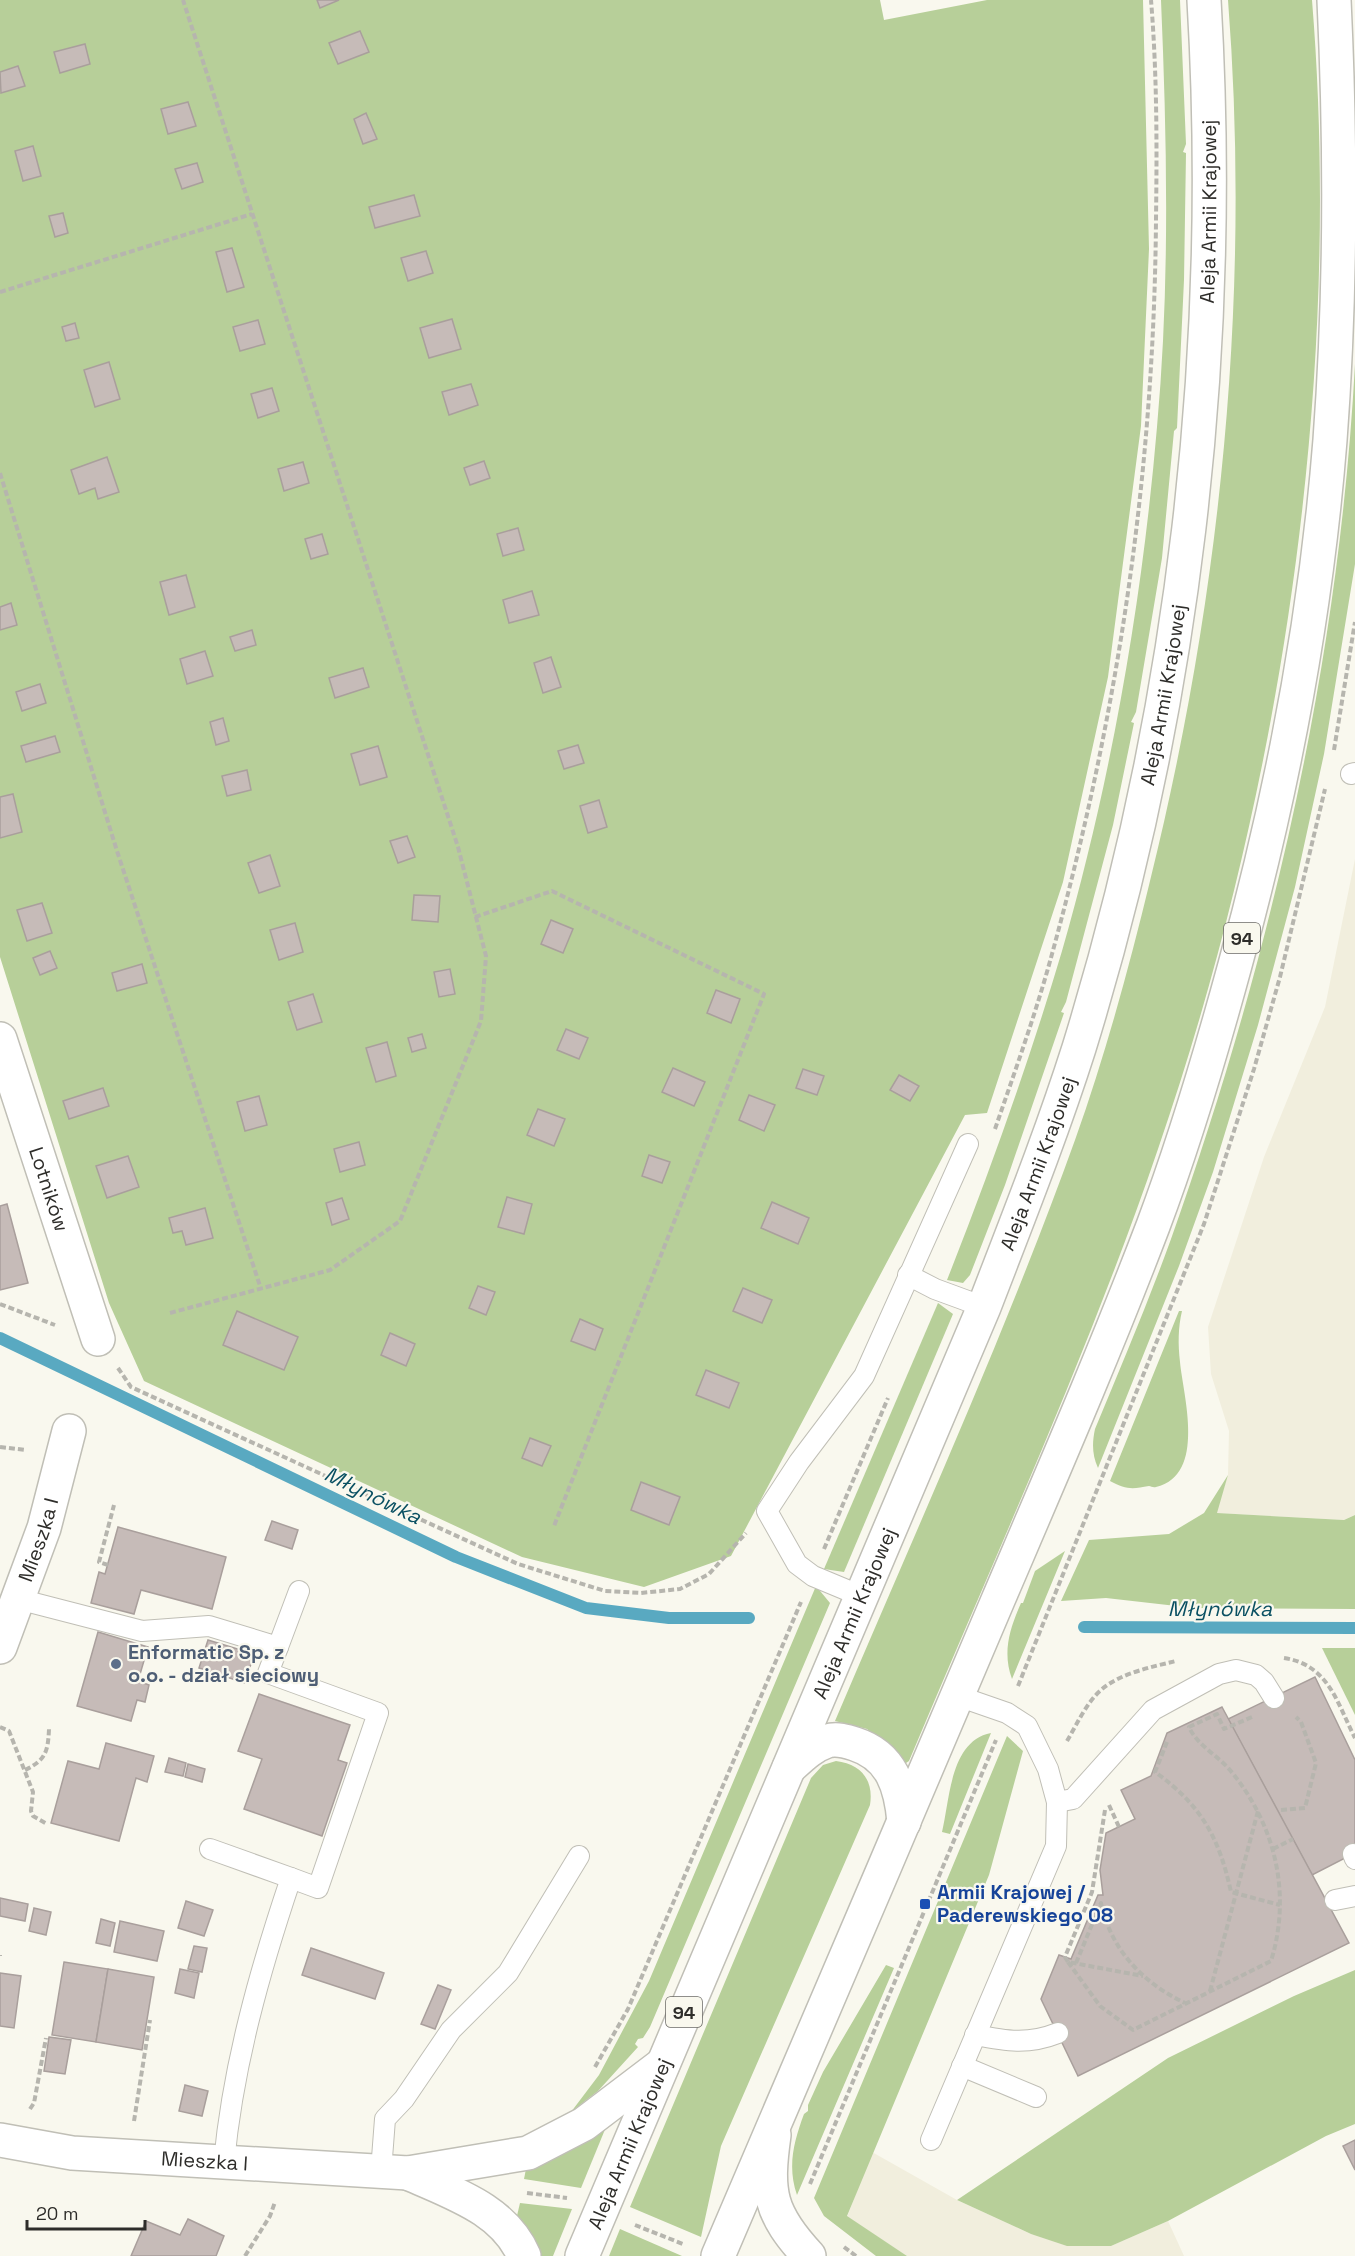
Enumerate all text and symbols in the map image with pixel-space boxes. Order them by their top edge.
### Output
street label: Aleja Armii Krajowej [1194,119,1222,304]
street label: Aleja Armii Krajowej [1134,602,1192,788]
road number: 94 [1224,923,1260,953]
street label: Aleja Armii Krajowej [994,1073,1082,1254]
street label: Lotników [23,1143,75,1235]
water label: Młynówka [320,1460,427,1530]
street label: Mieszka I [12,1495,64,1585]
street label: Aleja Armii Krajowej [806,1524,902,1703]
water label: Młynówka [1168,1595,1273,1622]
place label: Enformatic Sp. z o.o. - dział sieciowy [128,1639,319,1688]
marker: Enformatic Sp. z o.o. - dział sieciowy [109,1657,123,1671]
place label: Armii Krajowej / Paderewskiego 08 [937,1879,1113,1928]
marker: Armii Krajowej / Paderewskiego 08 [918,1897,932,1911]
road number: 94 [666,1997,702,2027]
street label: Aleja Armii Krajowej [582,2054,677,2233]
street label: Mieszka I [160,2145,249,2176]
scale bar [27,2193,146,2231]
text: 20 m [36,2202,79,2225]

